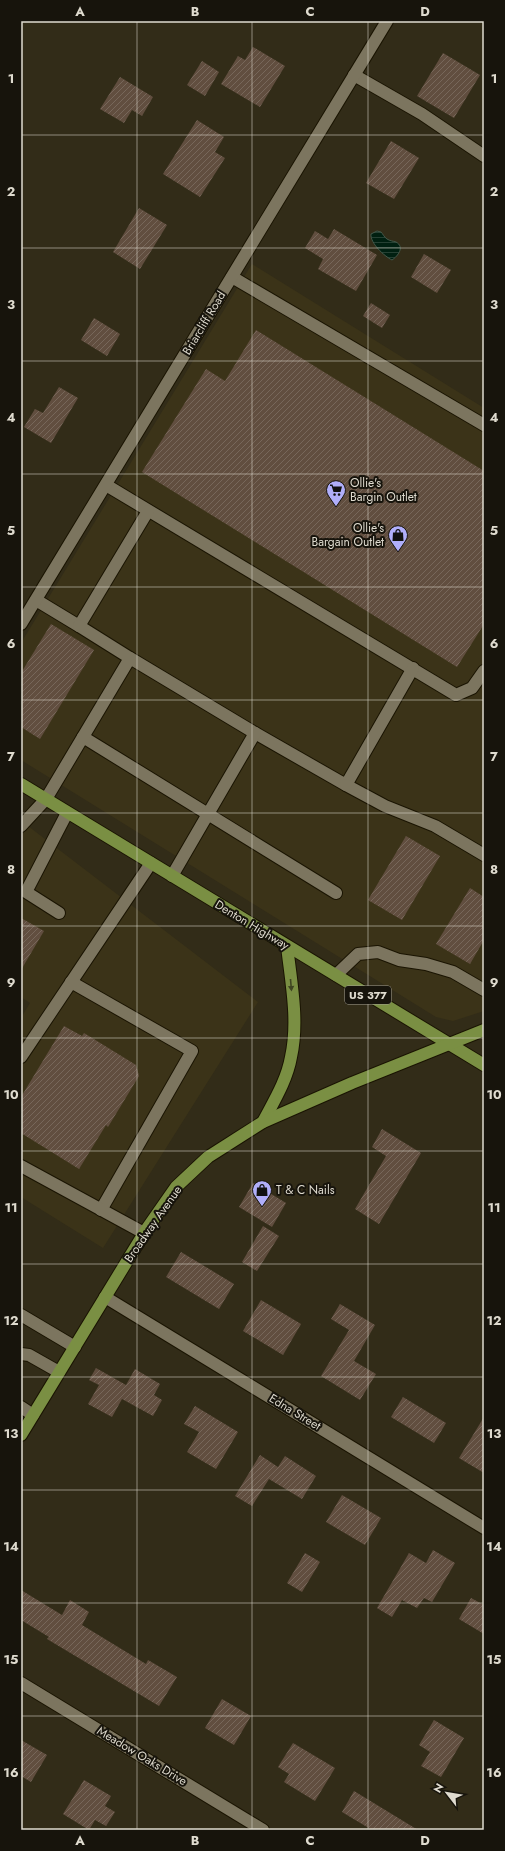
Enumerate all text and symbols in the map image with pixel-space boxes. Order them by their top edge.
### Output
text: A [74,2,85,21]
text: B [191,2,200,21]
text: C [305,2,315,21]
text: D [420,2,430,21]
text: 1 [8,69,14,88]
text: 1 [491,69,497,88]
text: 2 [7,182,15,201]
text: 2 [490,182,498,201]
street label: Briarcliff Road [178,288,230,358]
text: 3 [7,295,15,314]
text: 3 [490,295,498,314]
text: 4 [6,408,16,427]
text: 4 [489,408,499,427]
place label: Ollie's Bargin Outlet [350,474,417,506]
supermarket icon: Ollie's Bargin Outlet [325,479,347,507]
place label: Ollie's Bargain Outlet [311,519,384,551]
text: 5 [7,521,15,540]
text: 5 [490,521,498,540]
shop icon: Ollie's Bargain Outlet [387,524,409,552]
text: 6 [7,634,16,653]
text: 6 [490,634,499,653]
text: 7 [7,747,15,766]
text: 7 [490,747,498,766]
text: 8 [7,860,15,879]
text: 8 [490,860,498,879]
street label: Denton Highway [211,896,293,955]
text: 9 [7,973,16,992]
text: 9 [490,973,499,992]
one-way arrow [288,979,294,991]
road number: US 377 [345,986,391,1004]
text: 10 [3,1085,19,1104]
text: 10 [486,1085,502,1104]
shop icon: T & C Nails [251,1179,273,1207]
place label: T & C Nails [276,1181,335,1199]
street label: Broadway Avenue [120,1182,186,1266]
text: 11 [4,1198,18,1217]
text: 11 [487,1198,501,1217]
text: 12 [3,1311,19,1330]
text: 12 [486,1311,502,1330]
street label: Edna Street [266,1389,324,1435]
text: 13 [4,1424,18,1443]
text: 13 [487,1424,501,1443]
text: 14 [3,1537,19,1556]
text: 14 [486,1537,502,1556]
text: 15 [3,1650,19,1669]
text: 15 [486,1650,502,1669]
street label: Meadow Oaks Drive [94,1722,190,1790]
text: 16 [3,1763,19,1782]
text: 16 [486,1763,502,1782]
north arrow [427,1773,467,1813]
text: N [429,1780,448,1796]
text: A [74,1831,85,1850]
text: B [191,1831,200,1850]
text: C [305,1831,315,1850]
text: D [420,1831,430,1850]

